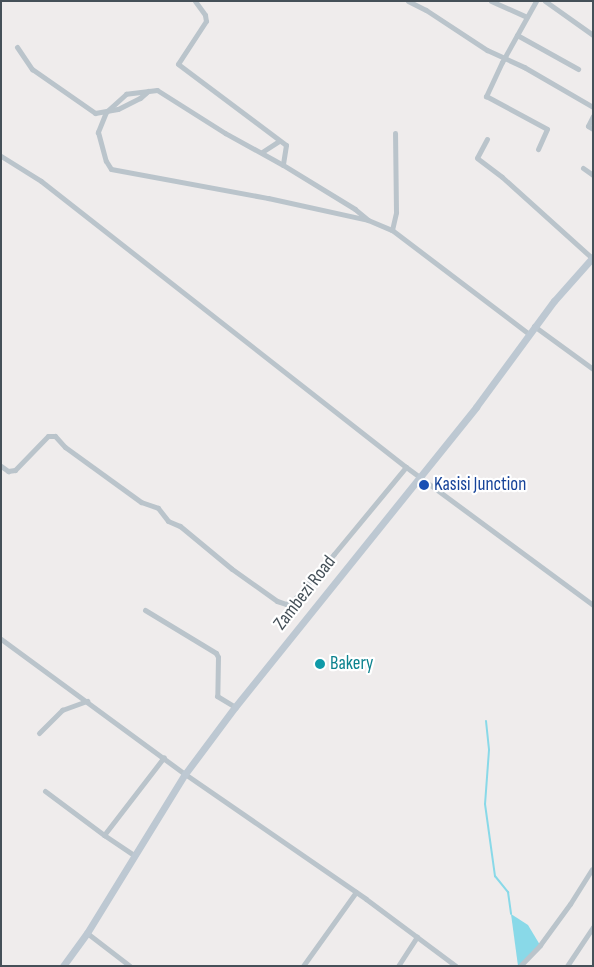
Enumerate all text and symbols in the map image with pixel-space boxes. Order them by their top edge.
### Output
place label: Kasisi Junction [434,474,526,496]
marker: Kasisi Junction [418,479,430,491]
street label: Zambezi Road [269,551,341,635]
place label: Bakery [330,653,373,675]
marker: Bakery [314,658,326,670]

